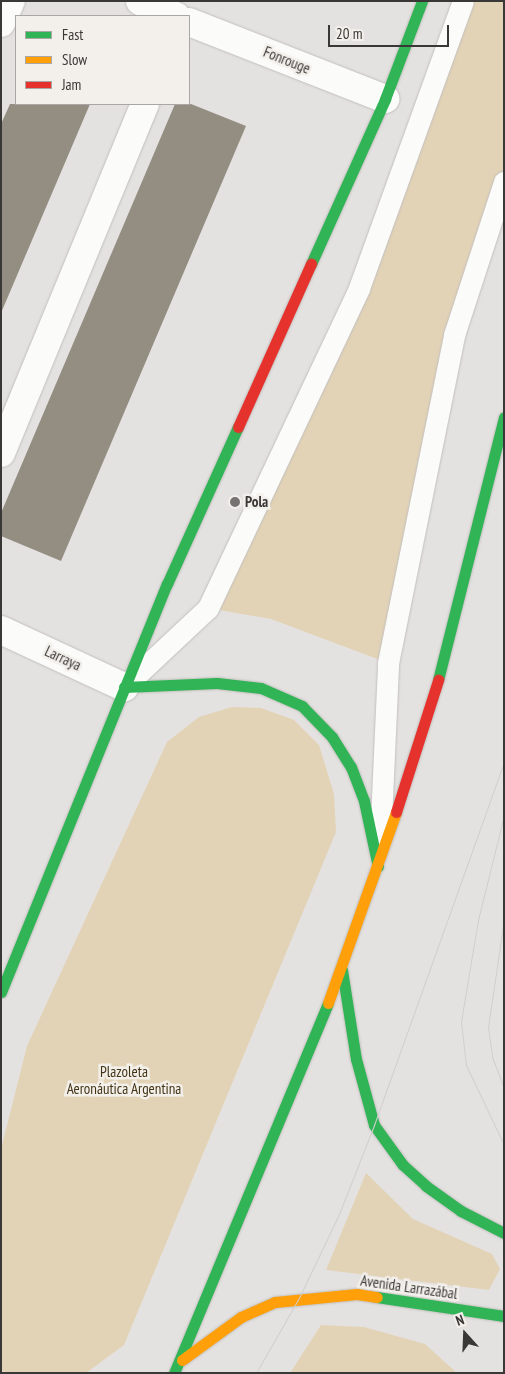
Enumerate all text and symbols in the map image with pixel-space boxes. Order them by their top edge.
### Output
legend [15,15,190,105]
scale bar [330,15,451,47]
text: 20 m [336,24,362,43]
text: Fast [62,25,83,44]
street label: Fonrouge [261,42,313,78]
text: Slow [62,50,87,69]
text: Jam [62,75,81,94]
place label: Pola [245,493,268,511]
marker: Pola [229,496,241,508]
street label: Larraya [42,642,84,674]
park label: Plazoleta Aeronáutica Argentina [66,1062,182,1097]
street label: Avenida Larrazábal [359,1271,459,1303]
north arrow [440,1309,490,1359]
text: N [453,1310,467,1330]

